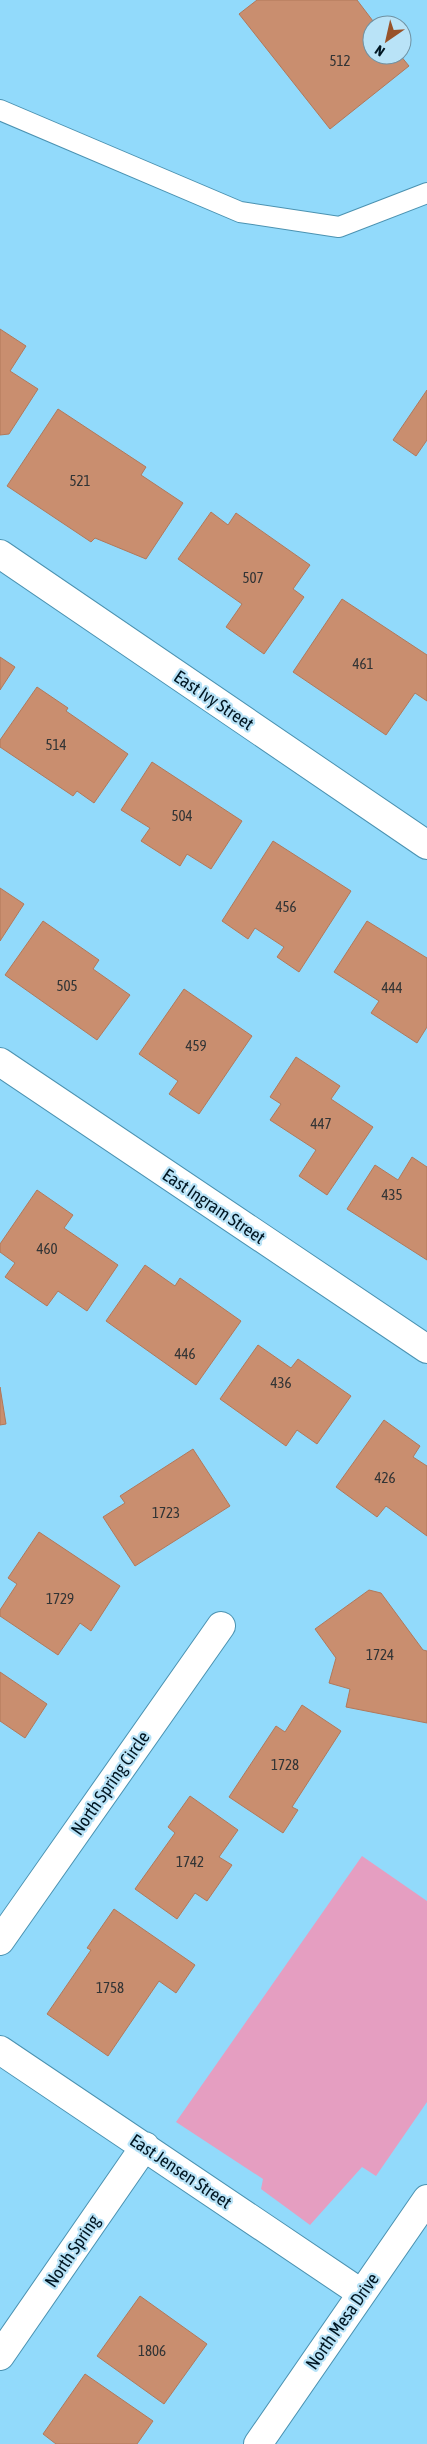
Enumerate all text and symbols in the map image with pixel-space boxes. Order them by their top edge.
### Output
north arrow [362,15,412,65]
text: N [372,42,388,60]
house number: 512 [329,52,351,69]
house number: 521 [69,472,91,489]
house number: 507 [242,569,264,586]
house number: 461 [352,655,374,672]
street label: East Ivy Street [170,666,258,734]
house number: 514 [45,736,67,753]
house number: 504 [171,807,193,824]
house number: 456 [275,898,297,915]
house number: 505 [56,977,78,994]
house number: 444 [381,979,403,996]
house number: 459 [185,1037,207,1054]
house number: 447 [310,1115,332,1132]
street label: East Ingram Street [159,1164,269,1248]
house number: 435 [381,1186,403,1203]
house number: 460 [36,1240,58,1257]
house number: 446 [174,1345,196,1362]
house number: 436 [270,1374,292,1391]
house number: 426 [374,1469,396,1486]
house number: 1723 [152,1504,180,1521]
house number: 1729 [46,1590,74,1607]
house number: 1724 [366,1646,394,1663]
street label: North Spring Circle [66,1727,154,1839]
house number: 1728 [271,1756,299,1773]
house number: 1742 [176,1853,204,1870]
house number: 1758 [96,1979,124,1996]
street label: East Jensen Street [126,2129,236,2213]
street label: North Spring [40,2211,104,2291]
street label: North Mesa Drive [301,2269,383,2373]
house number: 1806 [138,2342,166,2359]

